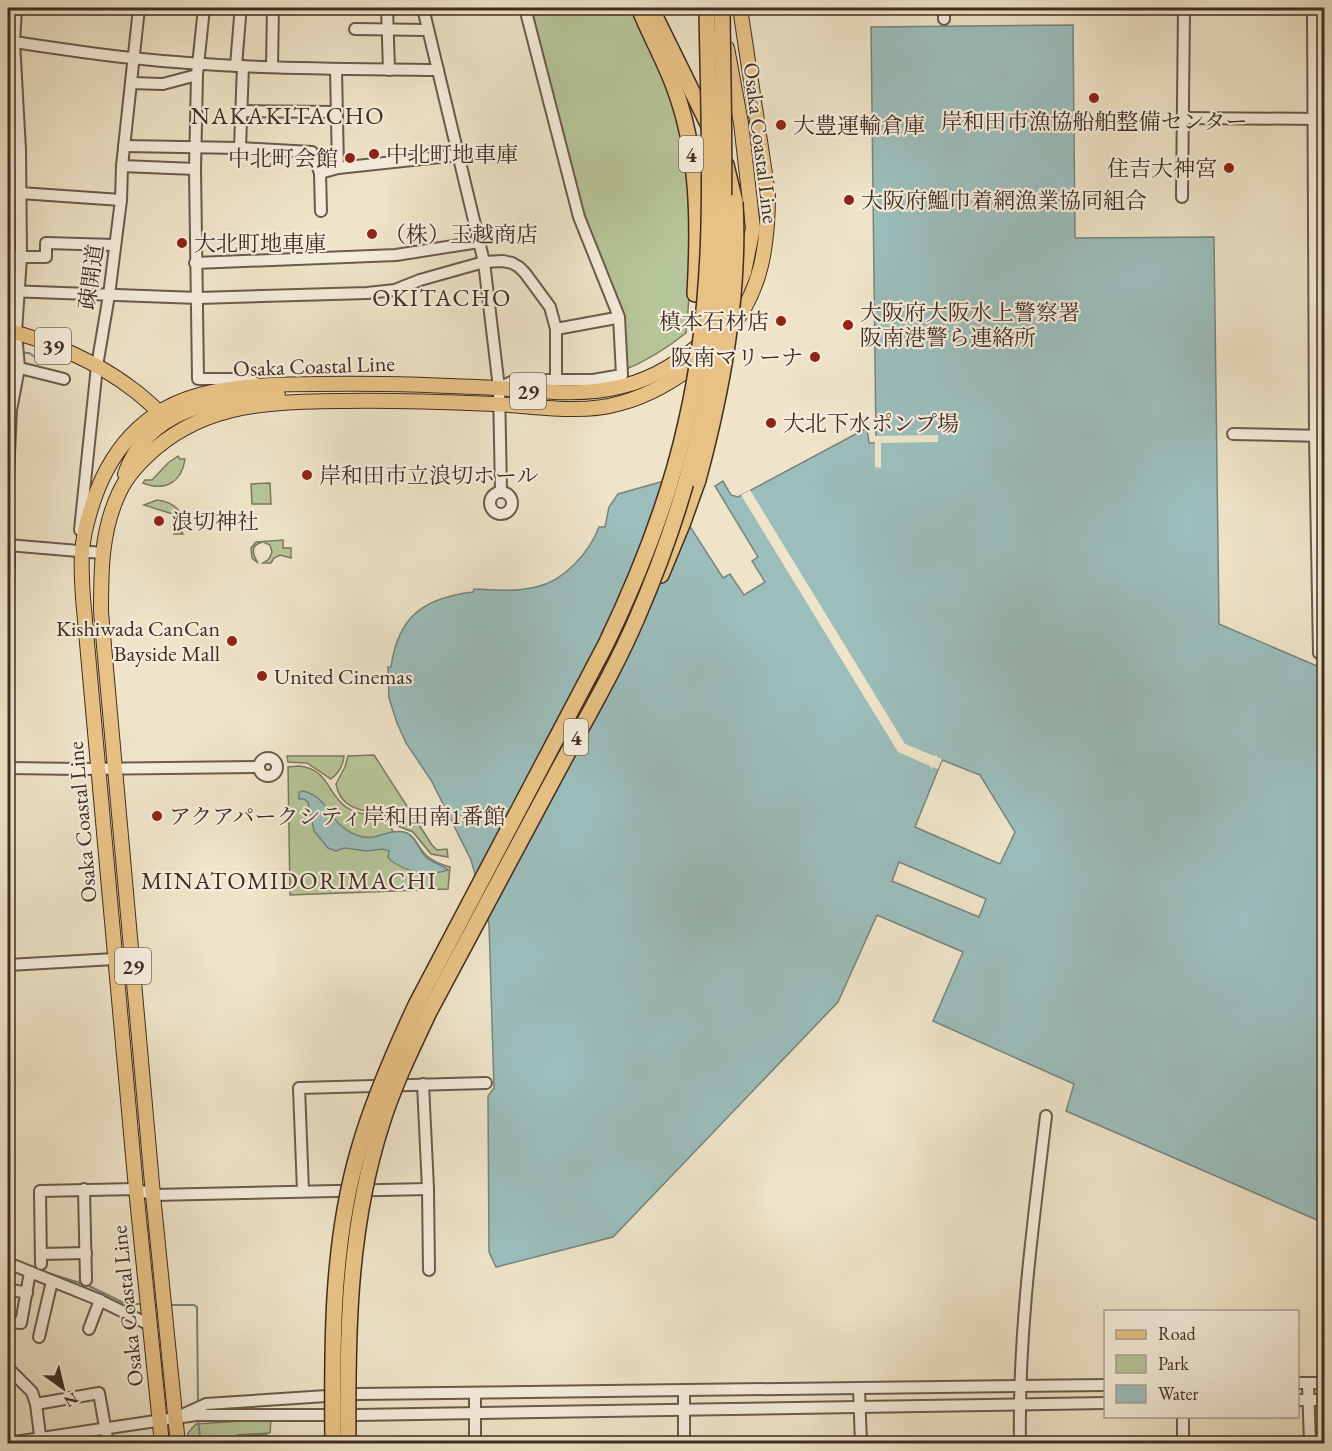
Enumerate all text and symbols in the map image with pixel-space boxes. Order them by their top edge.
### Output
street label: Osaka Coastal Line [737,61,785,226]
marker: 岸和田市漁協船舶整備センター [1087,91,1101,105]
district label: NAKAKITACHO [191,100,385,131]
place label: 岸和田市漁協船舶整備センター [940,107,1248,136]
place label: 大豊運輸倉庫 [793,111,925,140]
marker: 大豊運輸倉庫 [774,118,788,132]
road number: 4 [679,136,703,172]
place label: 中北町地車庫 [386,140,518,169]
place label: 中北町会館 [228,144,338,173]
marker: 中北町地車庫 [367,147,381,161]
marker: 中北町会館 [343,151,357,165]
place label: 住吉大神宮 [1107,154,1217,183]
marker: 住吉大神宮 [1222,161,1236,175]
place label: 大阪府鰮巾着網漁業協同組合 [861,186,1147,215]
marker: 大阪府鰮巾着網漁業協同組合 [842,193,856,207]
place label: （株）玉越商店 [384,220,538,249]
marker: （株）玉越商店 [365,227,379,241]
place label: 大北町地車庫 [194,229,326,258]
marker: 大北町地車庫 [175,236,189,250]
street label: 疎開道 [72,242,110,312]
district label: OKITACHO [372,282,512,313]
place label: 大阪府大阪水上警察署 阪南港警ら連絡所 [860,298,1080,352]
place label: 槙本石材店 [659,307,769,336]
marker: 槙本石材店 [774,314,788,328]
marker: 大阪府大阪水上警察署 阪南港警ら連絡所 [841,318,855,332]
road number: 39 [35,328,71,364]
place label: 阪南マリーナ [671,343,803,372]
street label: Osaka Coastal Line [233,349,396,383]
marker: 阪南マリーナ [808,350,822,364]
road number: 29 [510,373,546,409]
place label: 大北下水ポンプ場 [783,409,959,438]
marker: 大北下水ポンプ場 [764,416,778,430]
place label: 岸和田市立浪切ホール [319,461,539,490]
marker: 岸和田市立浪切ホール [300,468,314,482]
place label: 浪切神社 [171,507,259,536]
marker: 浪切神社 [152,514,166,528]
place label: Kishiwada CanCan Bayside Mall [56,614,220,668]
marker: Kishiwada CanCan Bayside Mall [225,634,239,648]
place label: United Cinemas [274,662,412,691]
marker: United Cinemas [255,669,269,683]
road number: 4 [564,719,588,755]
street label: Osaka Coastal Line [60,740,104,904]
place label: アクアパークシティ岸和田南1番館 [169,802,505,831]
marker: アクアパークシティ岸和田南1番館 [150,809,164,823]
district label: MINATOMIDORIMACHI [141,865,437,896]
road number: 29 [115,948,151,984]
street label: Osaka Coastal Line [104,1224,150,1388]
legend [1104,1310,1299,1418]
text: Road [1158,1322,1197,1345]
text: Park [1158,1352,1189,1375]
north arrow [33,1358,93,1418]
text: Water [1158,1382,1199,1405]
text: N [60,1388,82,1412]

